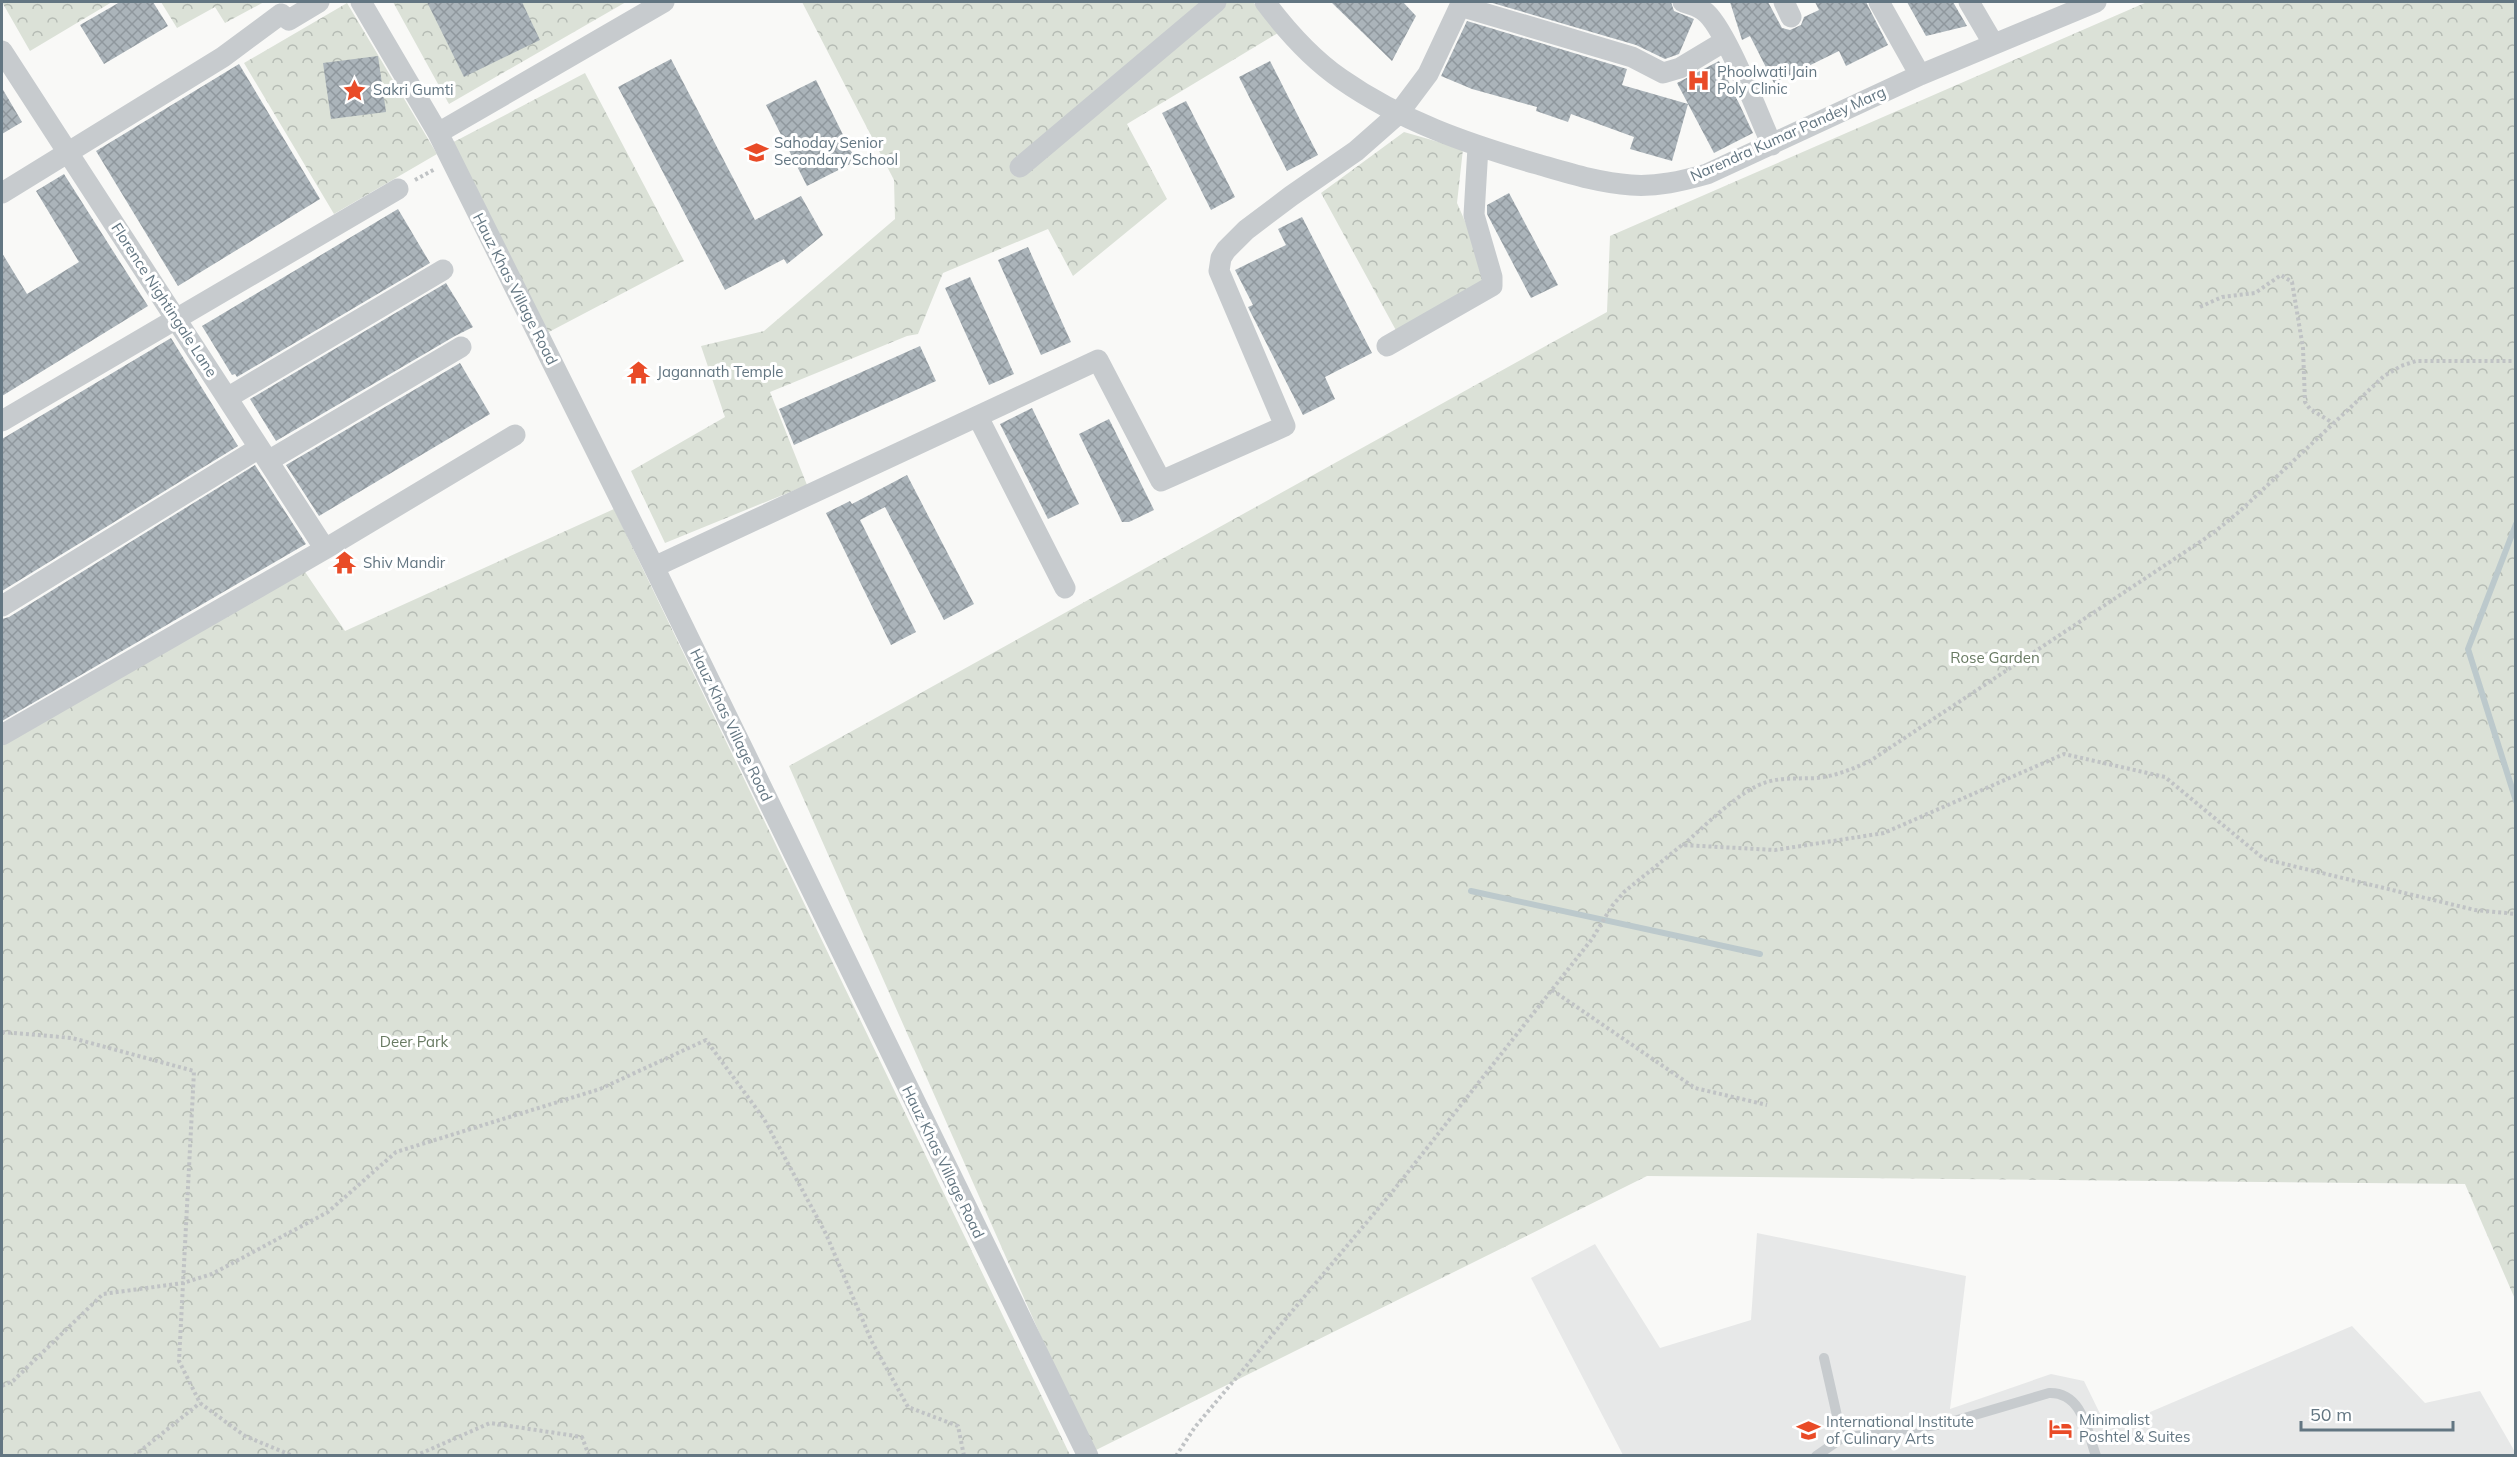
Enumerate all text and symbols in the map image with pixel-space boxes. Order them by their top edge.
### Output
place label: Phoolwati Jain Poly Clinic [1717,62,1817,98]
hospital icon: Phoolwati Jain Poly Clinic [1686,68,1712,94]
place icon: Sakri Gumti [342,77,368,103]
place label: Sakri Gumti [373,80,454,99]
street label: Narendra Kumar Pandey Marg [1687,82,1888,185]
place label: Sahoday Senior Secondary School [774,133,898,169]
school or university icon: Sahoday Senior Secondary School [743,139,769,165]
street label: Hauz Khas Village Road [469,210,562,368]
street label: Florence Nightingale Lane [107,219,221,380]
temple icon: Jagannath Temple [626,359,652,385]
place label: Jagannath Temple [657,362,784,381]
temple icon: Shiv Mandir [332,550,358,576]
place label: Shiv Mandir [363,553,446,572]
street label: Hauz Khas Village Road [686,645,777,804]
park label: Rose Garden [1950,648,2040,667]
park label: Deer Park [380,1032,449,1051]
street label: Hauz Khas Village Road [898,1082,989,1241]
scale bar [2301,1394,2452,1432]
text: 50 m [2310,1403,2352,1426]
place label: Minimalist Poshtel & Suites [2079,1410,2190,1446]
place label: International Institute of Culinary Arts [1826,1412,1974,1448]
hotel icon: Minimalist Poshtel & Suites [2048,1416,2074,1442]
school or university icon: International Institute of Culinary Arts [1795,1418,1821,1444]

